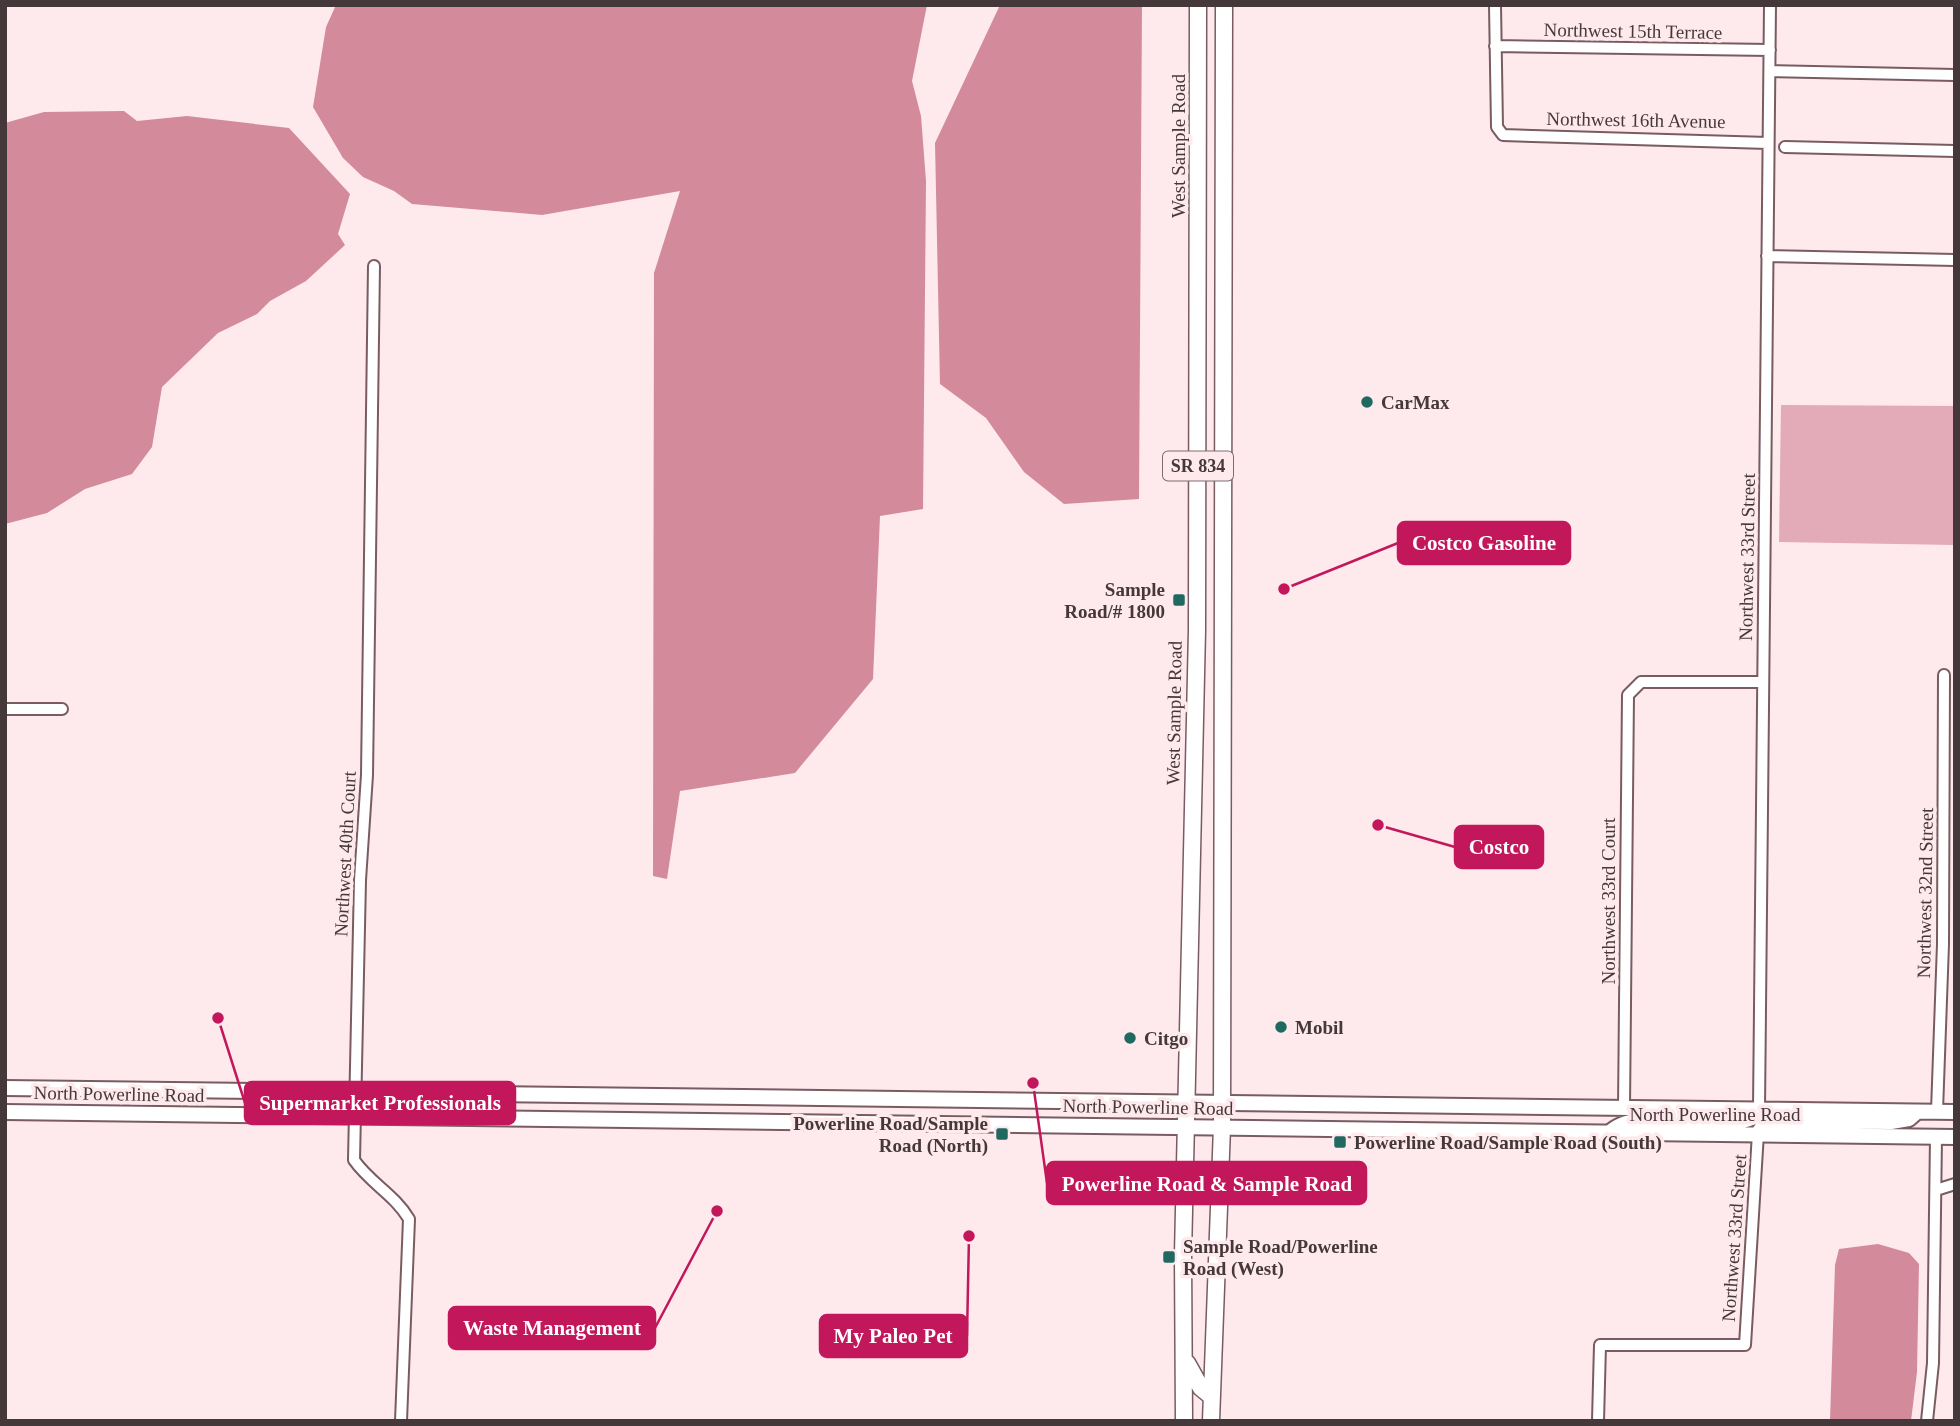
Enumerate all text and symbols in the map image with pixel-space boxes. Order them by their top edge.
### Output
street label: Northwest 15th Terrace [1543,19,1723,43]
street label: West Sample Road [1168,73,1189,218]
street label: Northwest 16th Avenue [1546,108,1726,132]
place label: CarMax [1381,392,1450,413]
marker: CarMax [1359,394,1375,410]
road number: SR 834 [1163,452,1233,480]
street label: Northwest 33rd Street [1735,472,1759,641]
callout: Costco Gasoline [1398,522,1570,564]
text: Costco Gasoline [1412,531,1556,555]
place label: Sample Road/# 1800 [1064,579,1165,622]
marker: Sample Road/# 1800 [1171,592,1187,608]
street label: West Sample Road [1162,640,1186,785]
street label: Northwest 40th Court [330,770,360,937]
street label: Northwest 32nd Street [1913,807,1937,979]
street label: Northwest 33rd Court [1598,817,1619,984]
callout: Costco [1455,826,1543,868]
text: Costco [1469,835,1529,859]
place label: Mobil [1295,1017,1344,1038]
marker: Mobil [1273,1019,1289,1035]
place label: Citgo [1144,1028,1188,1049]
marker: Citgo [1122,1030,1138,1046]
street label: North Powerline Road [33,1082,205,1106]
callout: Supermarket Professionals [245,1082,515,1124]
text: Supermarket Professionals [259,1091,501,1115]
street label: North Powerline Road [1062,1095,1234,1119]
street label: North Powerline Road [1630,1104,1801,1125]
place label: Powerline Road/Sample Road (North) [793,1113,988,1157]
marker: Powerline Road/Sample Road (North) [994,1126,1010,1142]
place label: Powerline Road/Sample Road (South) [1354,1132,1662,1154]
marker: Powerline Road/Sample Road (South) [1332,1134,1348,1150]
street label: Northwest 33rd Street [1718,1153,1750,1322]
callout: Powerline Road & Sample Road [1047,1162,1366,1204]
text: Powerline Road & Sample Road [1062,1172,1353,1196]
place label: Sample Road/Powerline Road (West) [1183,1236,1378,1280]
marker: Sample Road/Powerline Road (West) [1161,1249,1177,1265]
callout: Waste Management [449,1307,655,1349]
callout: My Paleo Pet [820,1315,967,1357]
text: Waste Management [463,1316,641,1340]
text: My Paleo Pet [834,1324,952,1348]

